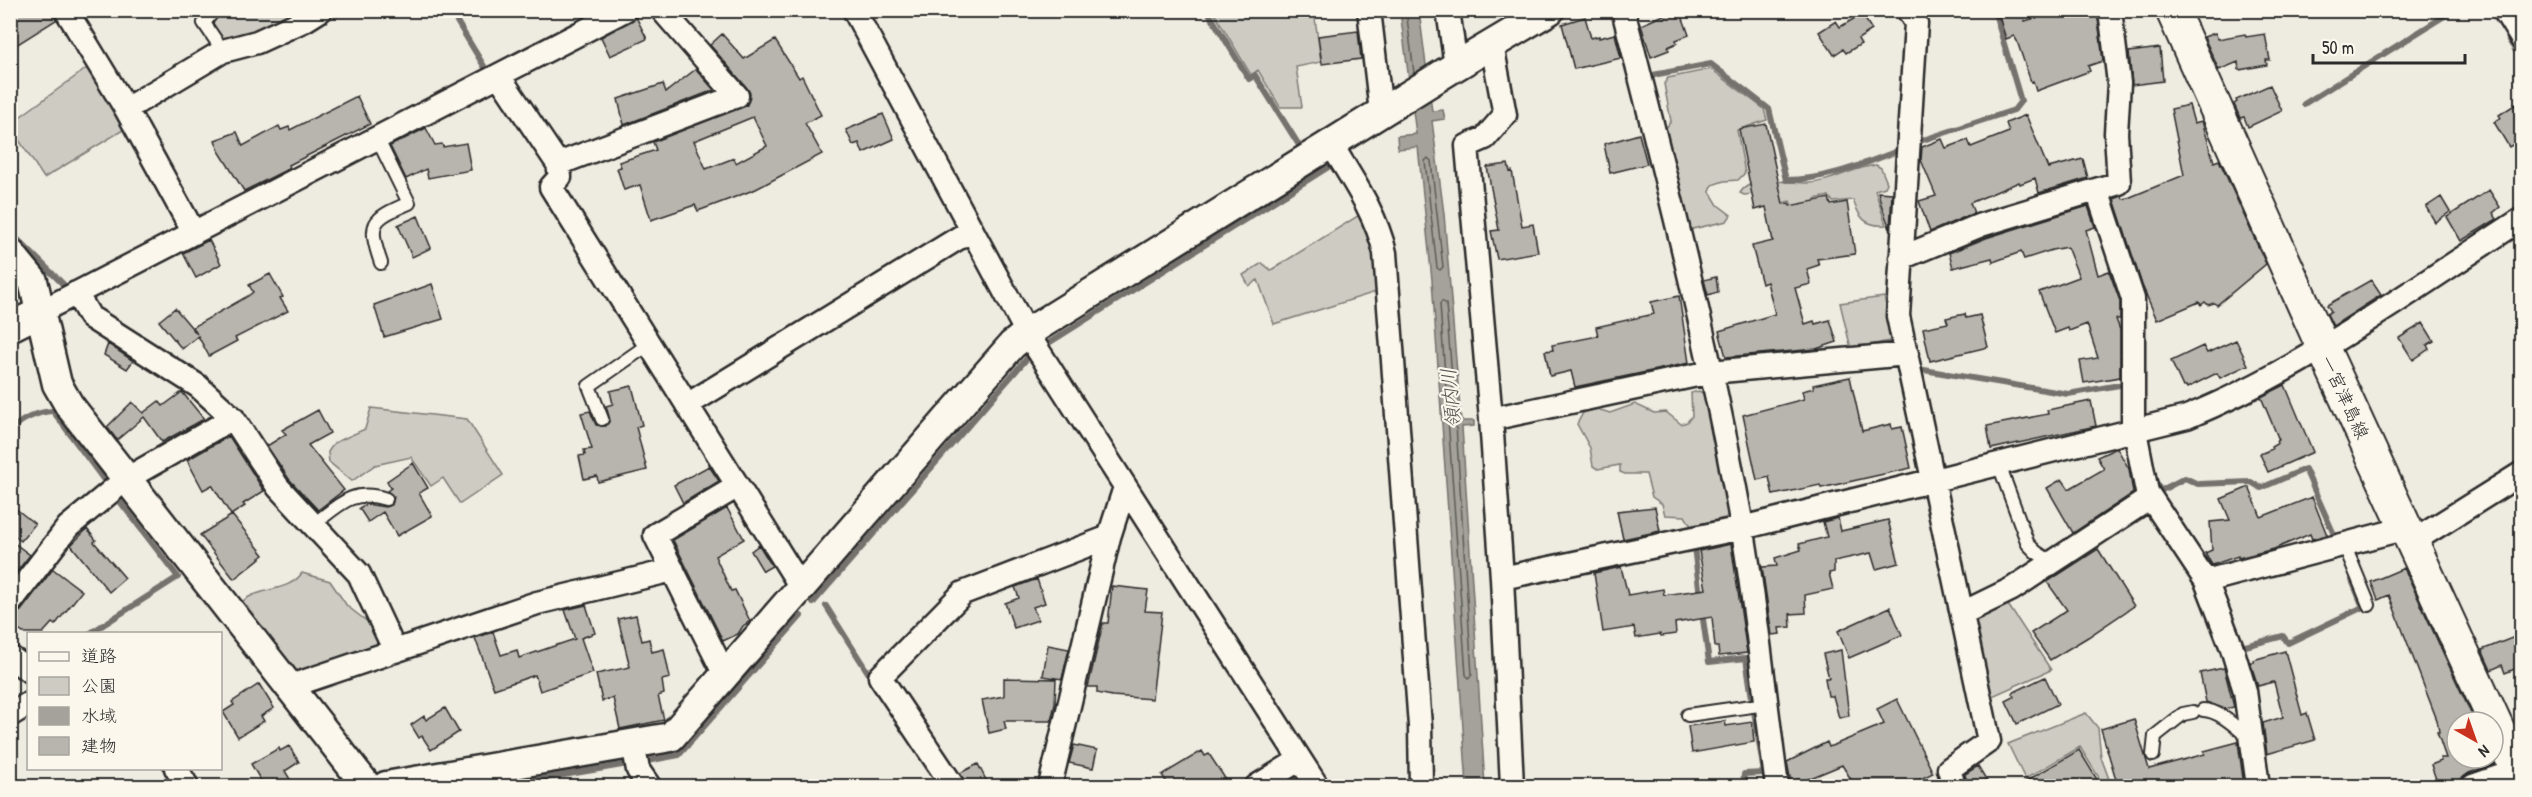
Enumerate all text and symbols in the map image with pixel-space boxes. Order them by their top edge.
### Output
scale bar [2313,27,2464,65]
text: 50 m [2322,35,2354,60]
street label: 一宮津島線 [2315,351,2375,443]
water label: 領内川 [1434,367,1466,429]
legend [27,632,222,770]
text: 道路 [81,643,117,668]
text: 公園 [81,673,117,698]
text: 水域 [81,703,117,728]
north arrow [2445,710,2505,770]
text: 建物 [81,733,117,758]
text: N [2474,740,2495,763]

